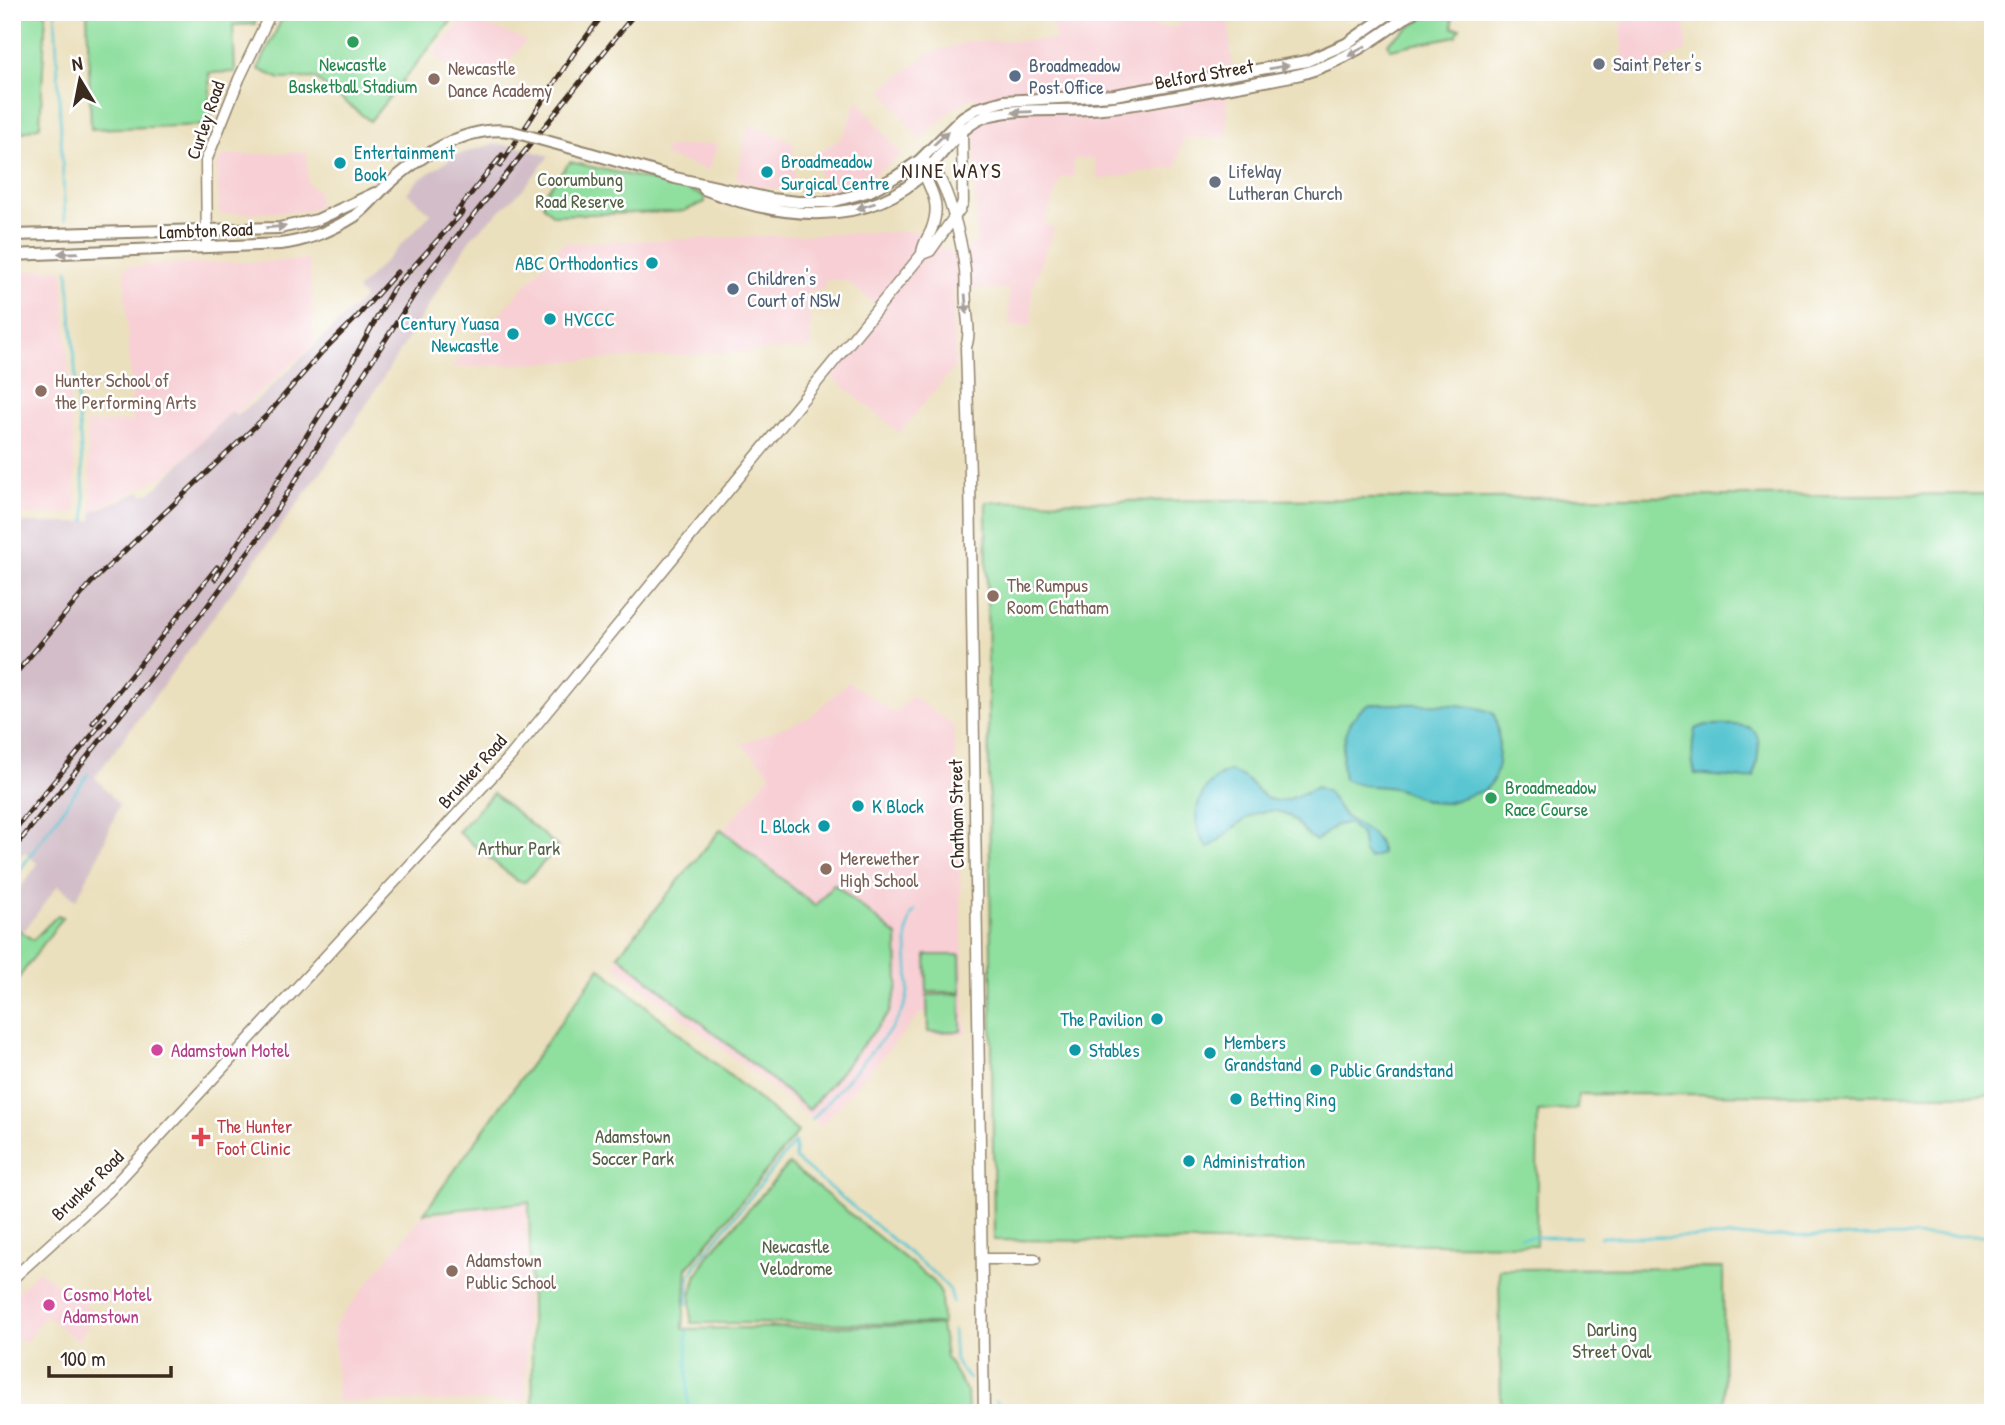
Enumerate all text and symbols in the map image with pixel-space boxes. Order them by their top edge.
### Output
marker: Newcastle Basketball Stadium [345,34,361,50]
one-way arrow [1347,45,1366,57]
north arrow [46,46,116,116]
text: N [70,50,84,77]
place label: Newcastle Basketball Stadium [288,51,418,99]
place label: Saint Peter's [1613,51,1701,77]
place label: Broadmeadow Post Office [1029,52,1120,100]
street label: Belford Street [1152,52,1256,95]
place label: Newcastle Dance Academy [448,55,552,103]
marker: Saint Peter's [1591,56,1607,72]
one-way arrow [1268,61,1290,72]
marker: Broadmeadow Post Office [1007,68,1023,84]
marker: Newcastle Dance Academy [426,71,442,87]
street label: Curley Road [179,77,231,163]
one-way arrow [1011,106,1033,118]
one-way arrow [932,131,949,147]
place label: Entertainment Book [354,139,455,187]
place label: Broadmeadow Surgical Centre [781,148,890,196]
marker: Entertainment Book [332,155,348,171]
district label: NINE WAYS [901,156,1003,185]
place label: LifeWay Lutheran Church [1229,158,1342,206]
marker: Broadmeadow Surgical Centre [759,164,775,180]
park label: Coorumbung Road Reserve [535,166,625,214]
marker: LifeWay Lutheran Church [1207,174,1223,190]
one-way arrow [856,202,877,212]
street label: Lambton Road [159,215,254,245]
one-way arrow [265,221,287,232]
one-way arrow [57,248,79,259]
place label: ABC Orthodontics [515,250,638,276]
marker: ABC Orthodontics [644,255,660,271]
place label: Children's Court of NSW [747,265,841,313]
marker: Children's Court of NSW [725,281,741,297]
one-way arrow [961,294,972,316]
place label: HVCCC [564,306,615,332]
place label: Century Yuasa Newcastle [400,310,500,358]
marker: HVCCC [542,311,558,327]
marker: Century Yuasa Newcastle [505,326,521,342]
place label: Hunter School of the Performing Arts [55,367,196,415]
marker: Hunter School of the Performing Arts [33,383,49,399]
place label: The Rumpus Room Chatham [1007,572,1109,620]
marker: The Rumpus Room Chatham [985,588,1001,604]
street label: Brunker Road [432,728,513,814]
street label: Chatham Street [942,759,970,869]
place label: Broadmeadow Race Course [1505,774,1596,822]
marker: Broadmeadow Race Course [1483,790,1499,806]
place label: K Block [872,793,924,819]
marker: K Block [850,798,866,814]
place label: L Block [761,813,810,839]
marker: L Block [816,818,832,834]
park label: Arthur Park [478,835,560,861]
place label: Merewether High School [840,845,920,893]
marker: Merewether High School [818,861,834,877]
place label: The Pavilion [1060,1006,1143,1032]
marker: The Pavilion [1149,1011,1165,1027]
place label: Members Grandstand [1224,1029,1302,1077]
place label: Adamstown Motel [171,1037,290,1063]
place label: Stables [1089,1037,1139,1063]
marker: Adamstown Motel [149,1042,165,1058]
marker: Stables [1067,1042,1083,1058]
marker: Members Grandstand [1202,1045,1218,1061]
place label: Public Grandstand [1330,1057,1453,1083]
marker: Public Grandstand [1308,1062,1324,1078]
place label: Betting Ring [1250,1086,1336,1112]
marker: Betting Ring [1228,1091,1244,1107]
place label: The Hunter Foot Clinic [216,1113,293,1161]
park label: Adamstown Soccer Park [592,1123,674,1171]
marker: The Hunter Foot Clinic [191,1127,211,1147]
street label: Brunker Road [45,1143,129,1226]
place label: Administration [1203,1148,1305,1174]
marker: Administration [1181,1153,1197,1169]
park label: Newcastle Velodrome [759,1233,833,1281]
place label: Adamstown Public School [466,1247,557,1295]
marker: Adamstown Public School [444,1263,460,1279]
place label: Cosmo Motel Adamstown [63,1281,152,1329]
marker: Cosmo Motel Adamstown [41,1297,57,1313]
park label: Darling Street Oval [1572,1316,1653,1364]
scale bar [49,1334,172,1378]
text: 100 m [60,1344,106,1373]

